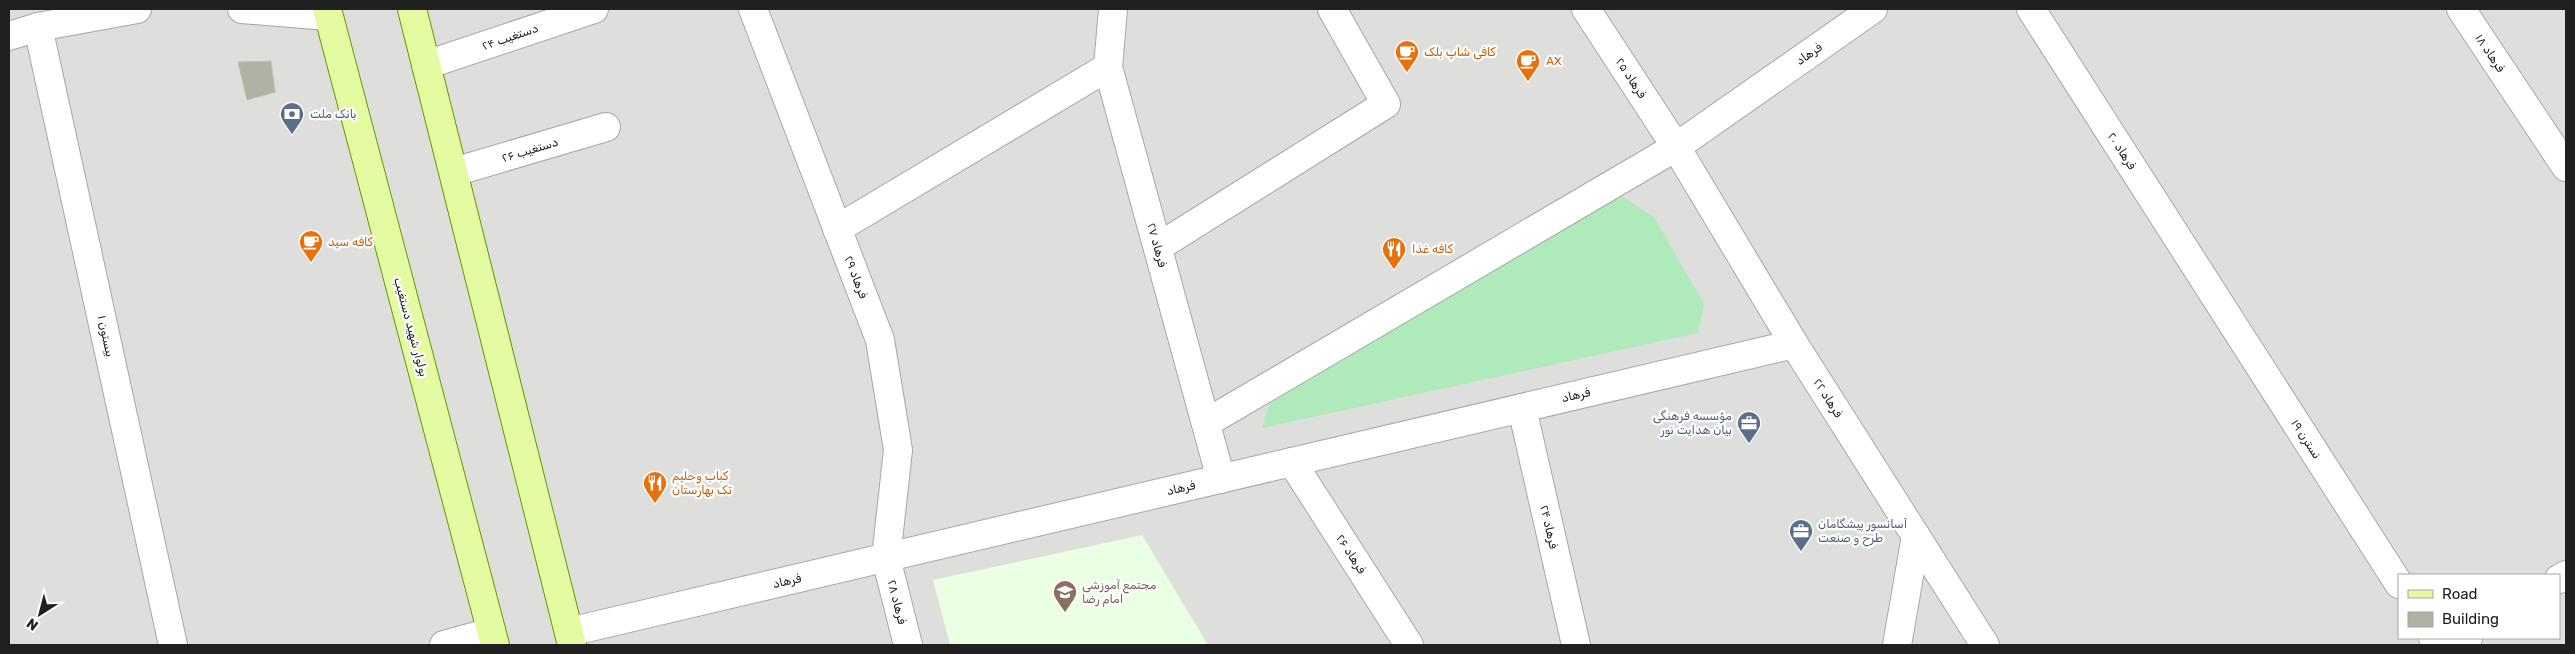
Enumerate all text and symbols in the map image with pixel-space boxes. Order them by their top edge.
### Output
street label: دستغیب ۲۴ [480,21,540,53]
street label: فرهاد ۱۸ [2471,31,2508,76]
cafe icon: کافی شاپ بلک [1394,39,1420,73]
street label: فرهاد [1793,40,1826,69]
place label: کافی شاپ بلک [1424,45,1496,60]
cafe icon: AX [1515,48,1541,82]
place label: AX [1546,54,1562,68]
street label: فرهاد ۲۵ [1612,55,1649,102]
bank icon: بانک ملت [279,101,305,135]
place label: بانک ملت [310,107,357,121]
street label: فرهاد ۲۰ [2104,130,2139,173]
street label: دستغیب ۲۶ [500,135,560,165]
street label: فرهاد ۲۷ [1143,221,1170,269]
cafe icon: کافه سید [298,229,324,263]
place label: کافه سید [328,235,374,249]
restaurant icon: کافه غذا [1381,236,1407,270]
place label: کافه غذا [1412,242,1454,256]
street label: فرهاد ۲۹ [841,254,871,301]
street label: بولوار شهید دستغیب [390,276,431,378]
street label: بیستون ۱ [94,314,117,358]
street label: فرهاد ۲۲ [1810,376,1846,421]
street label: فرهاد [1560,385,1592,406]
place label: مؤسسه فرهنگی بیان هدایت نور [1653,409,1732,438]
office icon: مؤسسه فرهنگی بیان هدایت نور [1736,410,1762,444]
street label: نسترن ۱۹ [2287,417,2324,462]
place label: کباب وحلیم تک بهارستان [672,469,732,498]
restaurant icon: کباب وحلیم تک بهارستان [642,470,668,504]
street label: فرهاد [1165,478,1197,499]
street label: فرهاد ۲۴ [1536,504,1561,551]
place label: آسانسور پیشگامان طرح و صنعت [1818,517,1908,547]
office icon: آسانسور پیشگامان طرح و صنعت [1788,518,1814,552]
street label: فرهاد ۲۶ [1332,532,1369,577]
street label: فرهاد [771,571,803,592]
legend [2398,574,2560,639]
street label: فرهاد ۲۸ [884,578,909,626]
place label: مجتمع آموزشی امام رضا [1082,578,1157,608]
school or university icon: مجتمع آموزشی امام رضا [1052,579,1078,613]
text: Road [2442,585,2478,603]
north arrow [15,589,65,639]
text: Building [2442,610,2499,628]
text: N [24,614,42,634]

